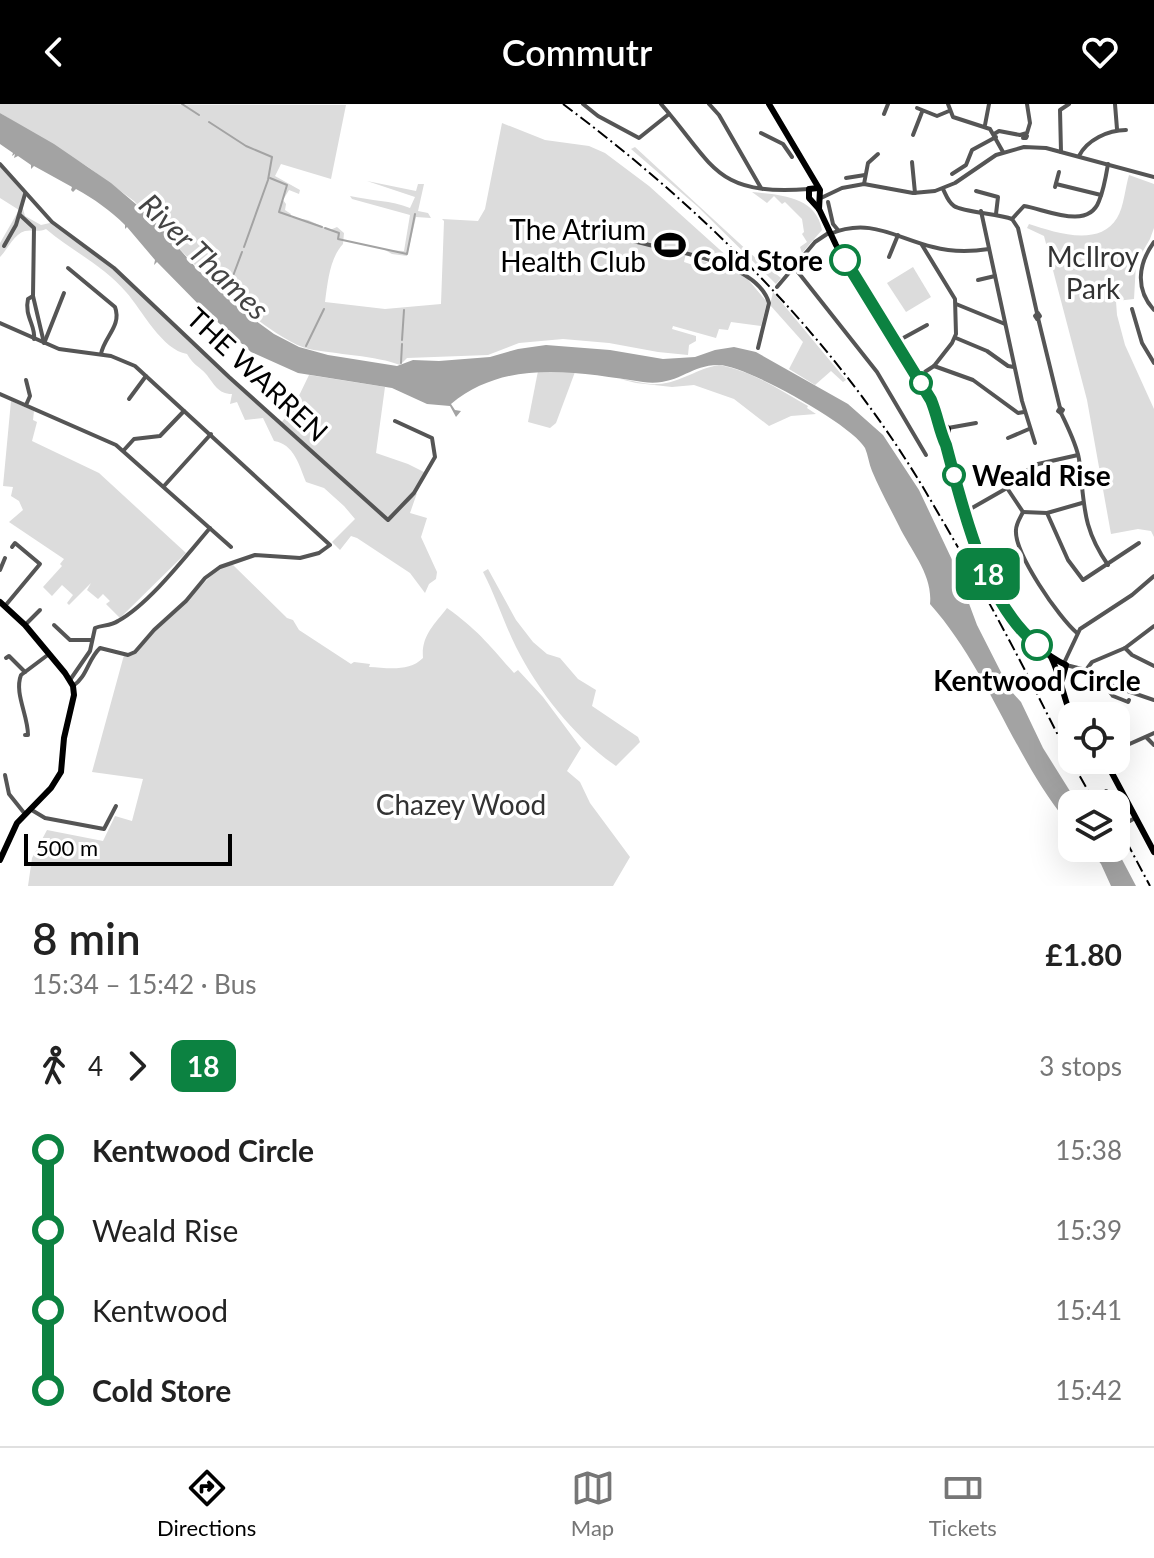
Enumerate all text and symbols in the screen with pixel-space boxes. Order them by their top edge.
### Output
icon: back [32,30,76,74]
text: Commutr [502,30,652,74]
icon: heart [1078,30,1122,74]
water label: River Thames [133,185,277,327]
place label: The Atrium Health Club [500,212,646,278]
sports icon: The Atrium Health Club [653,228,687,262]
park label: McIlroy Park [1047,239,1140,305]
place label: Cold Store [693,243,823,277]
marker: Cold Store [830,245,860,275]
street label: THE WARREN [180,300,336,448]
unlabelled marker [910,372,932,394]
place label: Weald Rise [972,458,1111,492]
marker: Weald Rise [943,464,965,486]
line badge: 18 [952,548,1024,600]
text: 18 [972,557,1004,591]
marker: Kentwood Circle [1022,630,1052,660]
place label: Kentwood Circle [933,663,1141,697]
map controls [1058,702,1130,862]
button: locate [1058,702,1130,774]
park label: Chazey Wood [376,787,546,821]
button: layers [1058,790,1130,862]
scale bar [24,830,232,866]
text: 500 m [36,834,98,861]
text: 8 min [32,912,141,964]
text: £1.80 [1045,936,1122,972]
text: 15:34 – 15:42 · Bus [32,968,256,1000]
icon: walk [32,1044,76,1088]
icon: forward [115,1044,159,1088]
text: 18 [187,1049,220,1083]
text: 4 [88,1050,103,1082]
text: 3 stops [1039,1050,1122,1082]
text: Kentwood Circle [92,1132,314,1168]
text: 15:38 [1055,1134,1122,1166]
text: Weald Rise [92,1212,238,1248]
text: 15:39 [1055,1214,1122,1246]
text: Kentwood [92,1292,228,1328]
text: 15:41 [1055,1294,1122,1326]
text: Cold Store [92,1372,231,1408]
text: 15:42 [1055,1374,1122,1406]
tab: Directions [157,1466,256,1541]
tab: Map [571,1466,615,1541]
tab: Tickets [929,1466,997,1541]

